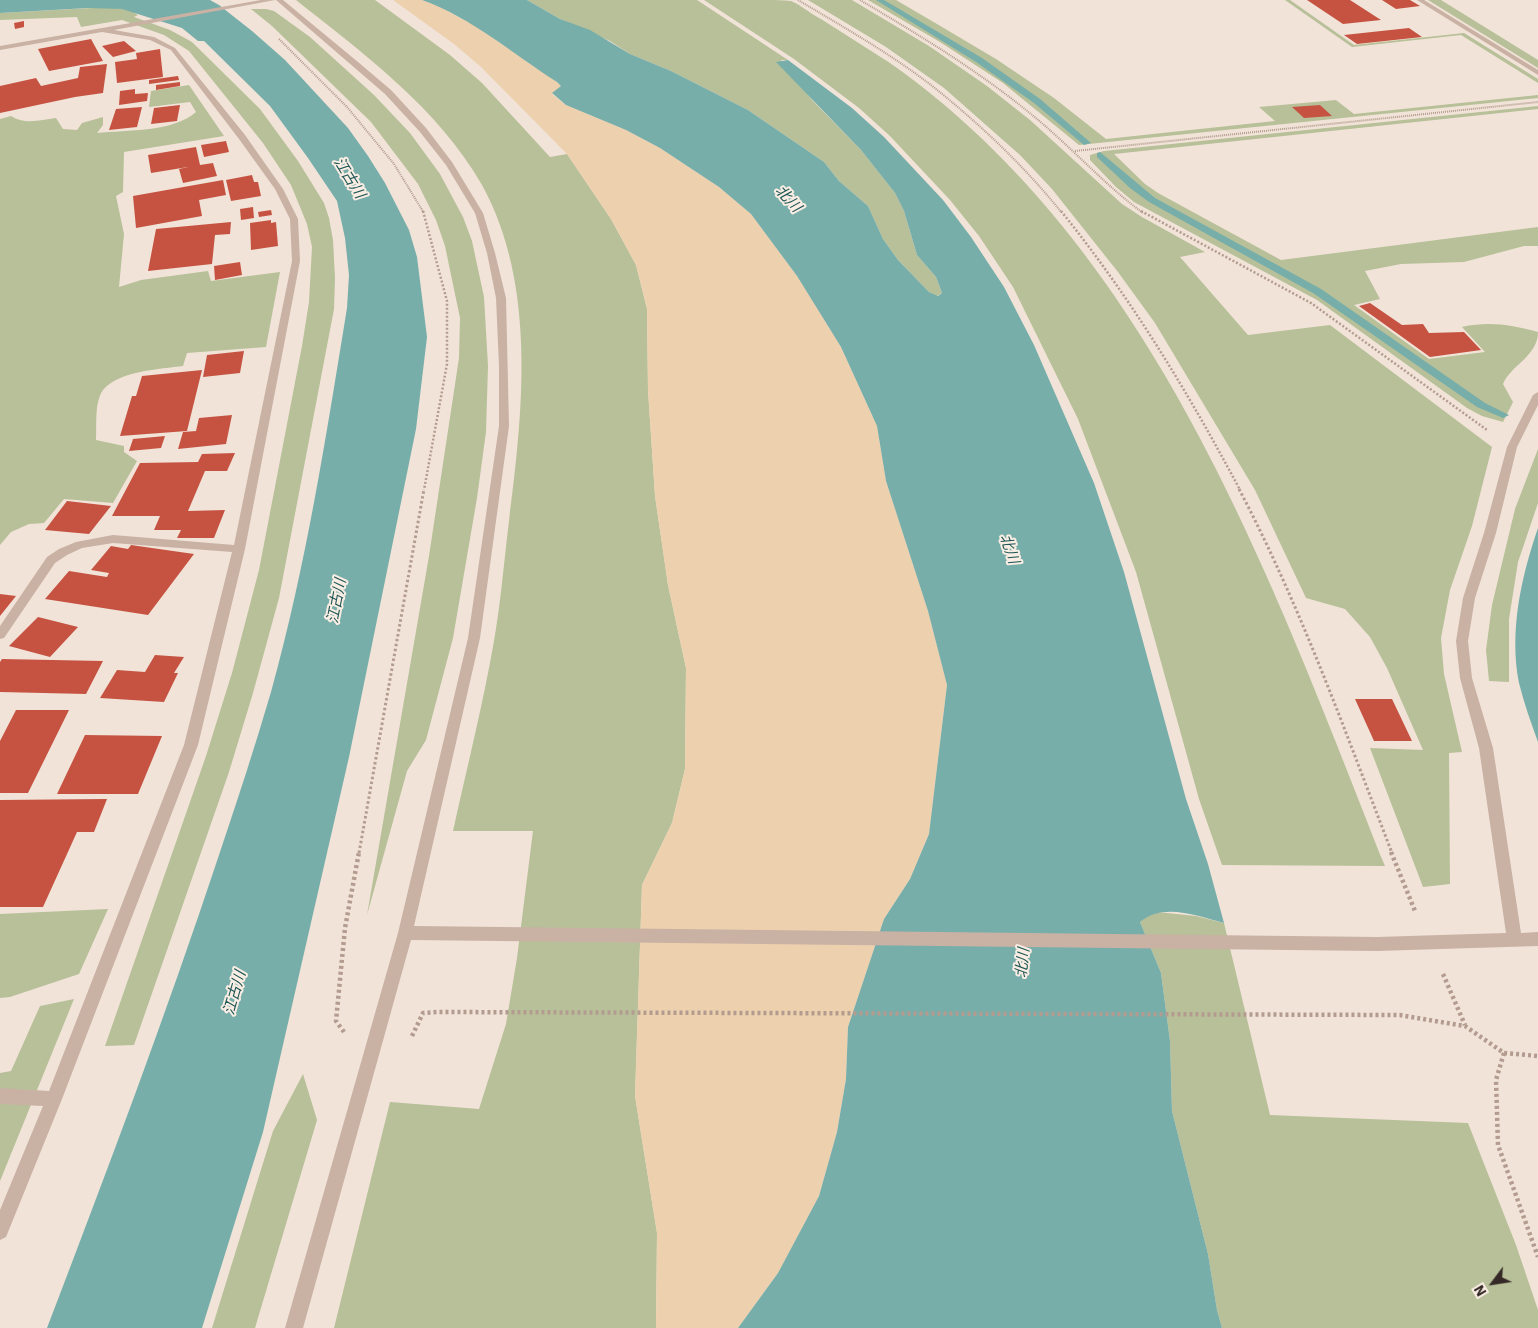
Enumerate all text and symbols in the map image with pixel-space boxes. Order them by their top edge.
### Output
water label: 江古川 [329,154,369,202]
water label: 北川 [771,182,805,216]
water label: 北川 [996,532,1022,566]
water label: 江古川 [324,577,350,625]
water label: 北川 [1012,947,1034,979]
water label: 江古川 [220,969,250,1017]
north arrow [1468,1258,1518,1308]
text: N [1470,1282,1490,1300]

